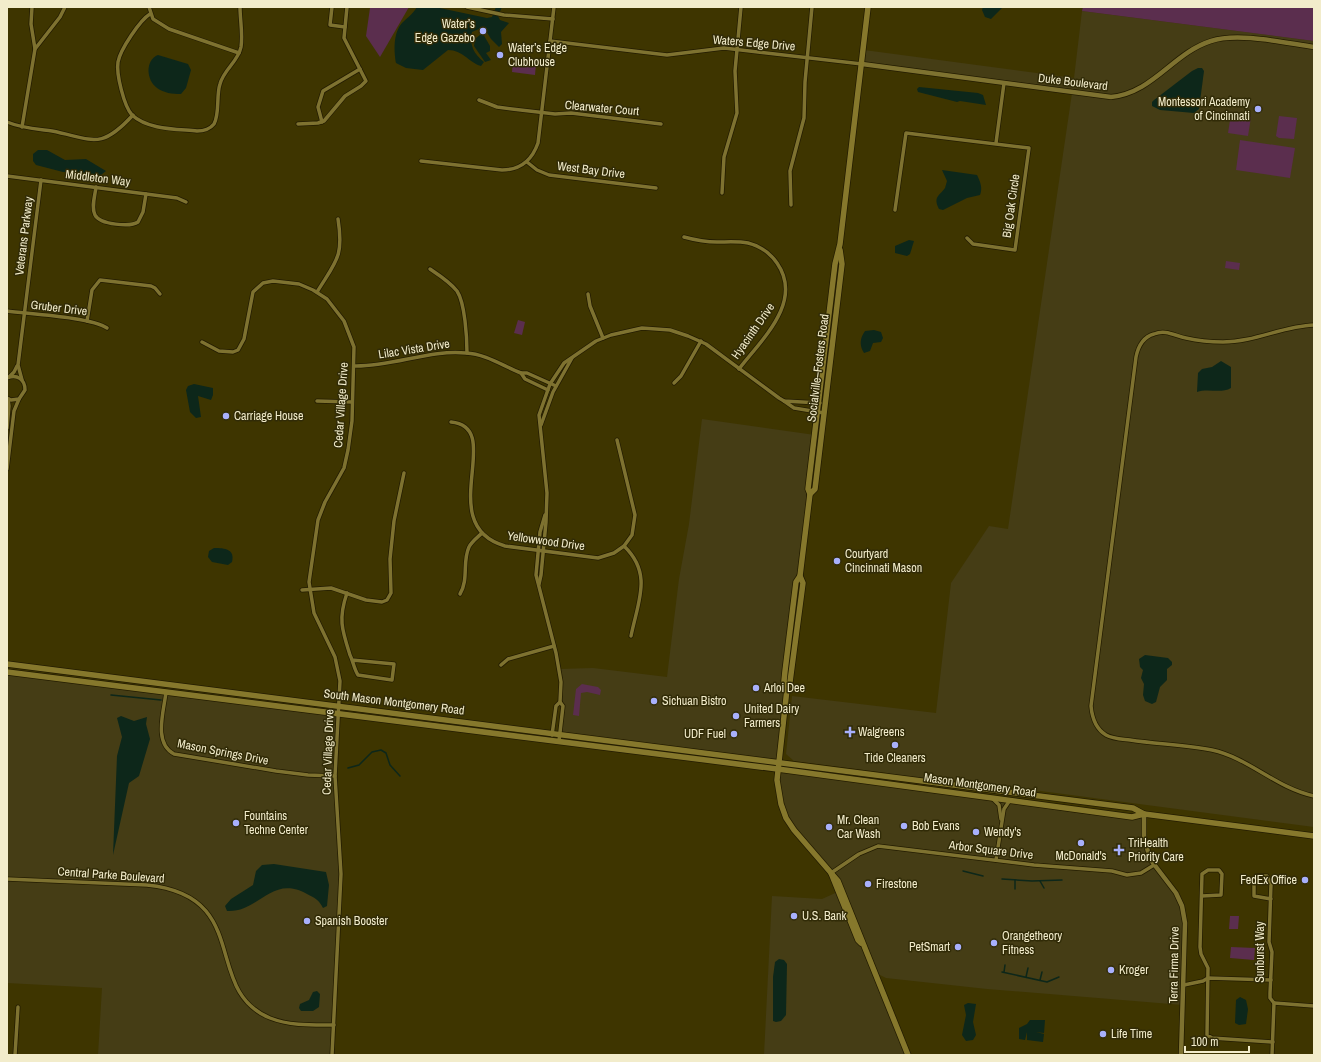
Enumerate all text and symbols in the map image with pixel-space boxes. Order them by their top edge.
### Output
place label: Water’s Edge Gazebo [415,16,475,46]
marker: Water’s Edge Gazebo [478,26,488,36]
street label: Waters Edge Drive [712,31,796,55]
place label: Water’s Edge Clubhouse [508,40,567,70]
marker: Water’s Edge Clubhouse [495,50,505,60]
street label: Duke Boulevard [1037,70,1109,94]
place label: Montessori Academy of Cincinnati [1158,94,1250,124]
street label: Clearwater Court [564,97,640,119]
marker: Montessori Academy of Cincinnati [1253,104,1263,114]
street label: West Bay Drive [556,158,626,182]
street label: Middleton Way [65,166,131,190]
street label: Big Oak Circle [999,173,1023,239]
street label: Veterans Parkway [11,196,37,276]
street label: Gruber Drive [30,297,88,319]
street label: Hyacinth Drive [728,300,778,362]
street label: Socialville–Fosters Road [803,313,833,423]
street label: Lilac Vista Drive [377,335,451,363]
street label: Cedar Village Drive [330,362,352,448]
place label: Carriage House [234,408,303,424]
marker: Carriage House [221,411,231,421]
street label: Yellowwood Drive [506,528,586,554]
place label: Courtyard Cincinnati Mason [845,546,922,576]
marker: Courtyard Cincinnati Mason [832,556,842,566]
place label: Arloi Dee [763,680,805,696]
marker: Arloi Dee [751,683,761,693]
street label: South Mason Montgomery Road [323,685,465,719]
place label: Sichuan Bistro [662,693,727,709]
marker: Sichuan Bistro [649,696,659,706]
place label: United Dairy Farmers [744,701,799,731]
street label: Cedar Village Drive [319,709,337,795]
marker: United Dairy Farmers [731,711,741,721]
place label: Walgreens [858,724,905,740]
place label: UDF Fuel [684,726,726,742]
marker: Walgreens [845,727,855,737]
marker: UDF Fuel [729,729,739,739]
street label: Mason Springs Drive [176,735,270,769]
marker: Tide Cleaners [890,740,900,750]
place label: Tide Cleaners [864,750,926,766]
street label: Mason Montgomery Road [923,769,1037,801]
place label: Fountains Techne Center [244,808,309,838]
place label: Mr. Clean Car Wash [837,812,880,842]
marker: Fountains Techne Center [231,818,241,828]
place label: Bob Evans [912,818,960,834]
marker: Bob Evans [899,821,909,831]
marker: Mr. Clean Car Wash [824,822,834,832]
place label: Wendy's [984,824,1021,840]
marker: Wendy's [971,827,981,837]
place label: TriHealth Priority Care [1128,835,1184,865]
street label: Arbor Square Drive [947,837,1034,863]
marker: McDonald's [1076,838,1086,848]
marker: TriHealth Priority Care [1113,844,1125,856]
place label: McDonald's [1055,848,1107,864]
street label: Central Parke Boulevard [57,863,165,887]
place label: FedEx Office [1240,872,1297,888]
marker: FedEx Office [1300,875,1310,885]
place label: Firestone [876,876,918,892]
marker: Firestone [863,879,873,889]
place label: U.S. Bank [802,908,846,924]
marker: U.S. Bank [789,911,799,921]
place label: Spanish Booster [315,913,388,929]
marker: Spanish Booster [302,916,312,926]
street label: Sunburst Way [1252,921,1268,983]
street label: Terra Firma Drive [1165,926,1183,1004]
place label: Orangetheory Fitness [1002,928,1062,958]
marker: Orangetheory Fitness [989,938,999,948]
place label: PetSmart [909,939,950,955]
marker: PetSmart [953,942,963,952]
place label: Kroger [1119,962,1149,978]
marker: Kroger [1106,965,1116,975]
place label: Life Time [1111,1026,1152,1042]
scale bar [1185,1028,1249,1054]
marker: Life Time [1098,1029,1108,1039]
text: 100 m [1191,1034,1218,1050]

